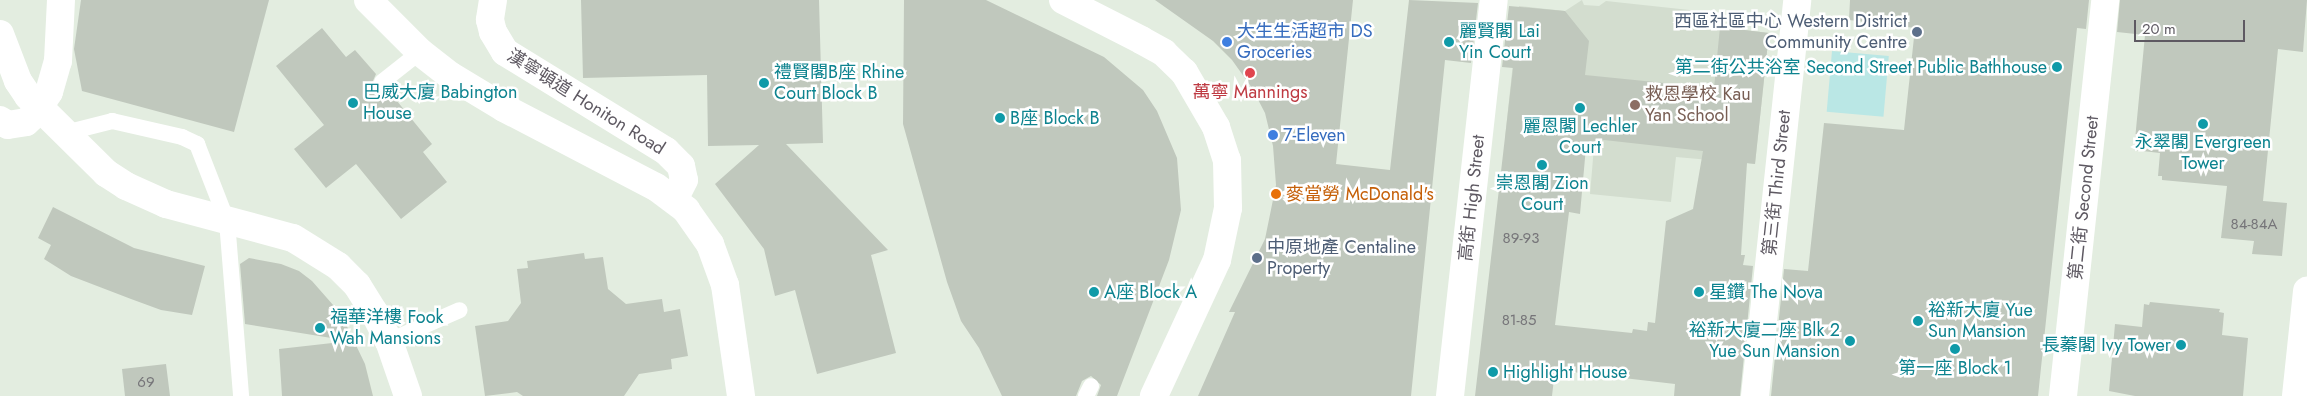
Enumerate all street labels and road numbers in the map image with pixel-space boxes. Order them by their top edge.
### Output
street label: 漢寧頓道 Honiton Road [503,45,669,159]
street label: 第三街 Third Street [1759,109,1795,257]
street label: 第二街 Second Street [2065,115,2103,281]
street label: 高街 High Street [1455,134,1489,262]

